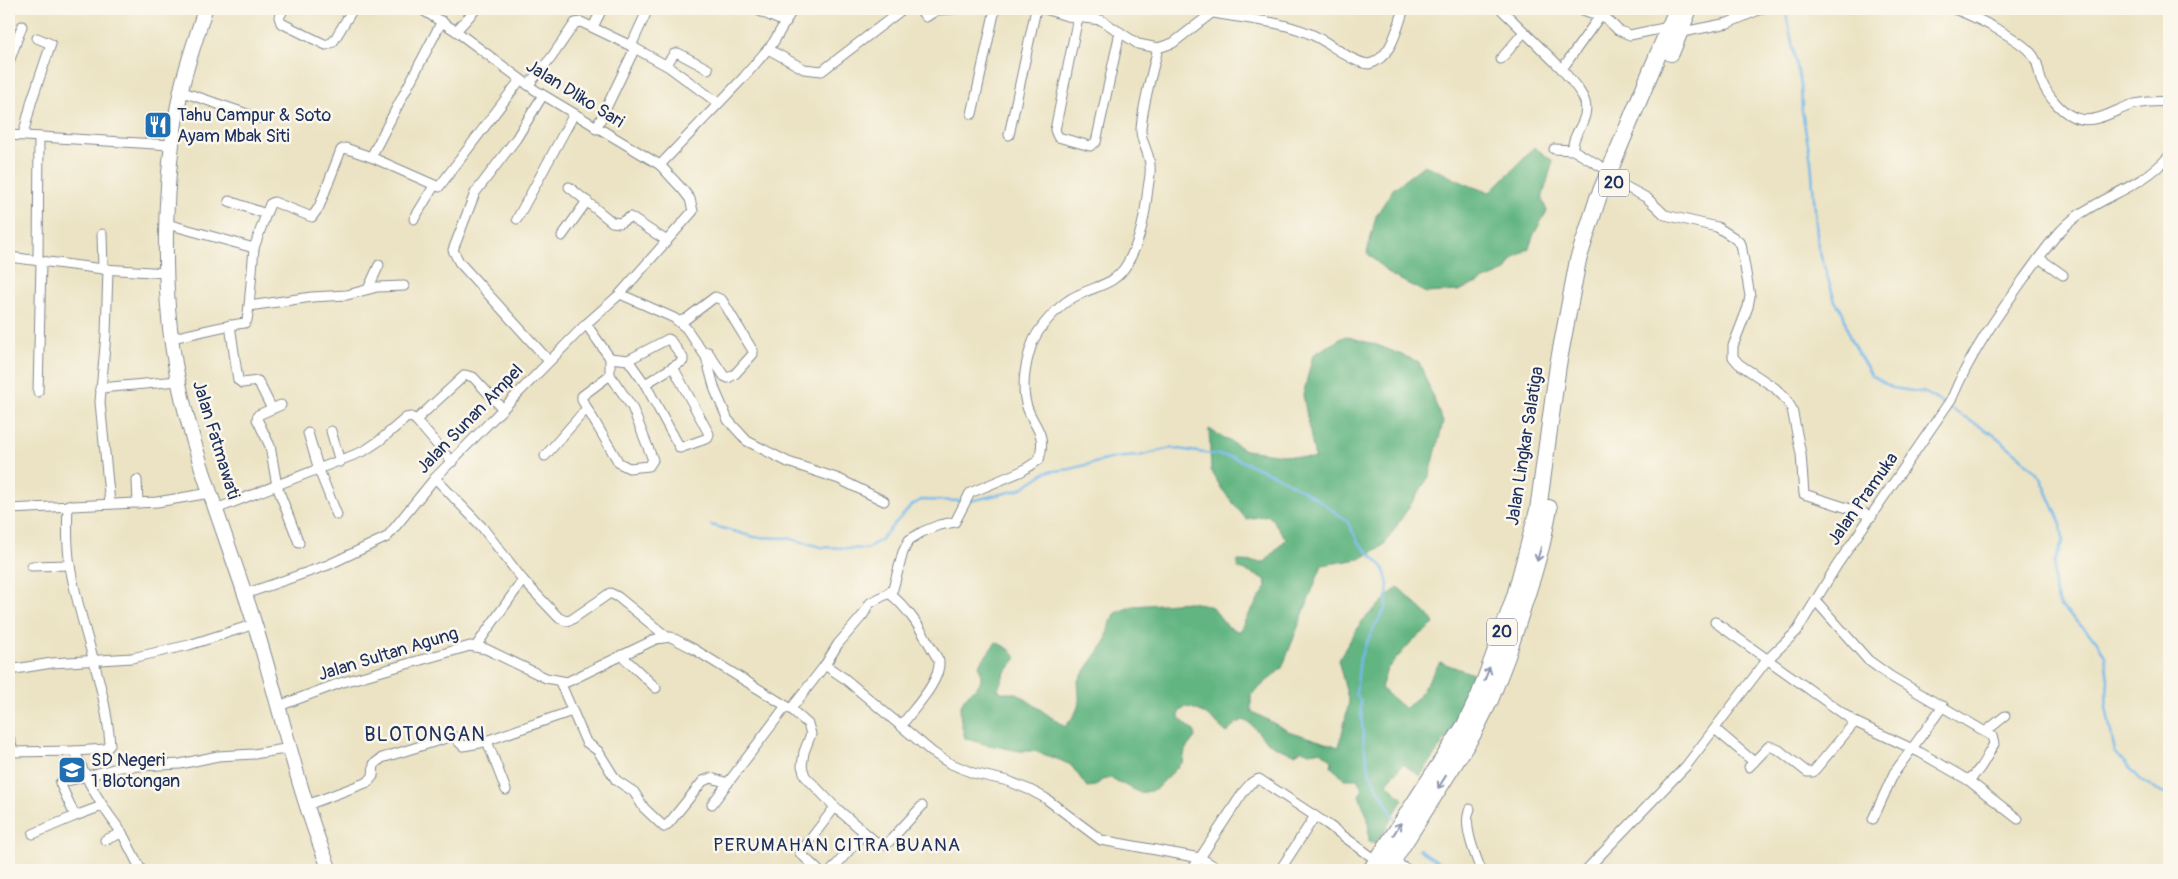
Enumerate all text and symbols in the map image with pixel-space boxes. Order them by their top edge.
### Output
street label: Jalan Dliko Sari [522,55,628,133]
place label: Tahu Campur & Soto Ayam Mbak Siti [177,104,332,148]
restaurant icon: Tahu Campur & Soto Ayam Mbak Siti [143,110,173,140]
road number: 20 [1599,170,1629,197]
street label: Jalan Sunan Ampel [412,359,528,479]
street label: Jalan Lingkar Salatiga [1501,365,1549,527]
street label: Jalan Fatmawati [187,378,245,502]
street label: Jalan Pramuka [1822,448,1904,550]
one-way arrow [1534,545,1544,561]
road number: 20 [1487,618,1517,646]
street label: Jalan Sultan Agung [315,622,461,686]
one-way arrow [1483,667,1492,682]
district label: BLOTONGAN [364,722,486,747]
place label: SD Negeri 1 Blotongan [91,749,180,793]
school or university icon: SD Negeri 1 Blotongan [57,755,87,785]
one-way arrow [1437,775,1447,789]
one-way arrow [1392,822,1402,836]
district label: PERUMAHAN CITRA BUANA [713,833,961,857]

